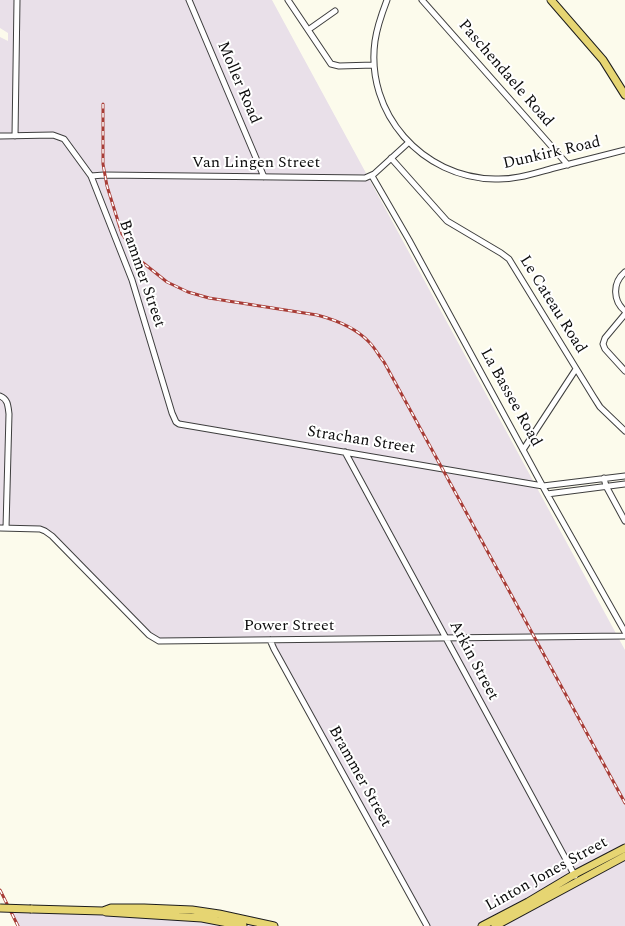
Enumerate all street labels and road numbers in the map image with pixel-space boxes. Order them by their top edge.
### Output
street label: Paschendaele Road [453,17,557,131]
street label: Moller Road [212,39,264,127]
street label: Dunkirk Road [501,133,603,175]
street label: Van Lingen Street [192,154,320,174]
street label: Brammer Street [114,218,168,330]
street label: Le Cateau Road [514,253,590,357]
street label: La Bassee Road [475,345,545,451]
street label: Strachan Street [306,423,416,459]
street label: Power Street [244,617,334,637]
street label: Arkin Street [444,618,502,704]
street label: Brammer Street [323,723,395,831]
street label: Linton Jones Street [483,834,611,916]

